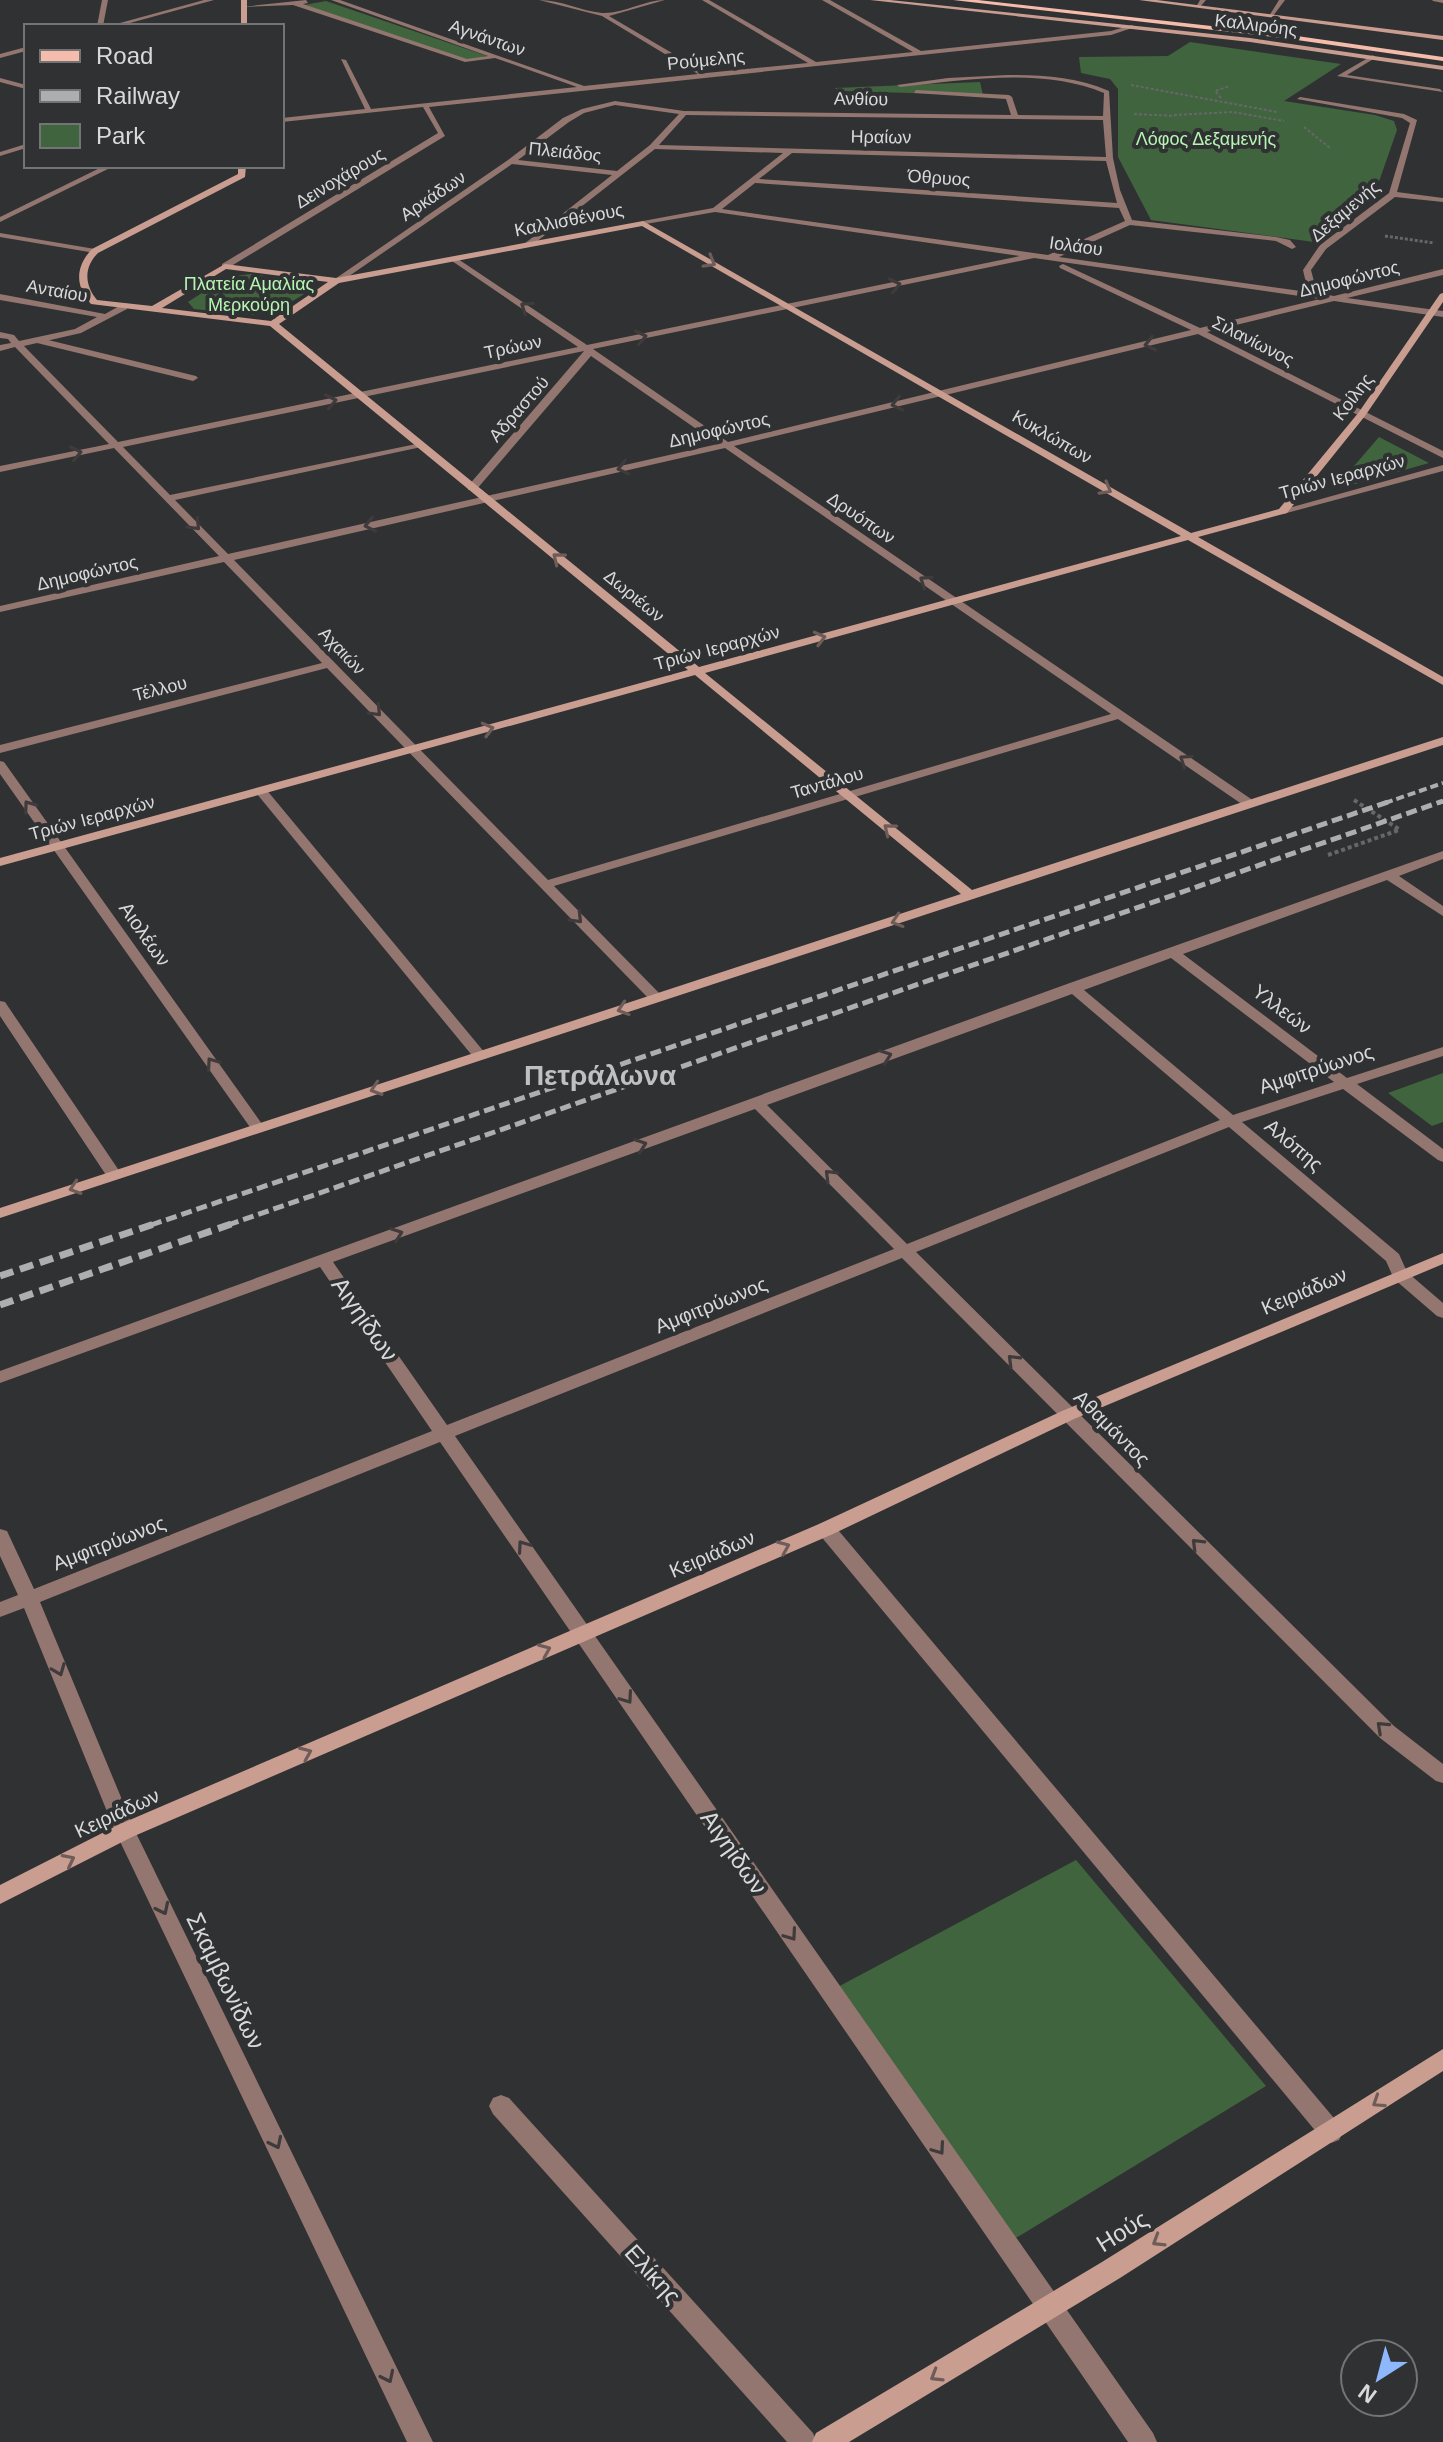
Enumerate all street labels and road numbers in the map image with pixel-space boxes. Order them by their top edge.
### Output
street label: Καλλιρόης [1214,10,1299,40]
street label: Αγνάντων [446,16,528,60]
street label: Ρούμελης [666,46,746,74]
street label: Ανθίου [834,89,888,109]
street label: Ηραίων [850,126,912,148]
street label: Πλειάδος [528,138,603,166]
street label: Δεινοχάρους [292,143,389,213]
street label: Όθρυος [906,166,971,190]
street label: Αρκάδων [397,167,469,225]
street label: Δεξαμενής [1306,176,1384,246]
street label: Καλλισθένους [513,200,626,240]
street label: Ιολάου [1048,232,1104,260]
street label: Δημοφώντος [1297,257,1402,301]
street label: Ανταίου [25,276,89,306]
street label: Σιλανίωνος [1209,312,1297,370]
street label: Τρώων [482,331,544,363]
street label: Κοίλης [1329,369,1377,424]
street label: Αδραστού [485,372,553,446]
street label: Κυκλώπων [1009,406,1095,468]
street label: Δημοφώντος [667,409,772,451]
street label: Τριών Ιεραρχών [1277,451,1407,503]
street label: Δρυόπων [823,488,899,548]
street label: Δημοφώντος [35,552,140,594]
street label: Δωριέων [600,566,668,626]
street label: Τριών Ιεραρχών [652,622,782,674]
street label: Αχαιών [315,623,369,679]
street label: Τέλλου [131,673,189,705]
street label: Ταντάλου [789,763,865,803]
street label: Τριών Ιεραρχών [27,792,157,844]
street label: Αιολέων [115,898,175,970]
street label: Υλλεών [1248,980,1316,1038]
street label: Αμφιτρύωνος [1256,1040,1376,1098]
street label: Αλόπης [1261,1115,1328,1176]
street label: Κειριάδων [1258,1263,1350,1319]
street label: Αιγηίδων [326,1272,404,1366]
street label: Αμφιτρύωνος [652,1272,771,1337]
street label: Αθαμάντος [1070,1386,1154,1470]
street label: Αμφιτρύωνος [50,1511,169,1575]
street label: Κειριάδων [666,1526,758,1582]
street label: Κειριάδων [71,1784,163,1842]
street label: Αιγηίδων [695,1805,773,1899]
street label: Σκαμβωνίδων [181,1908,271,2054]
street label: Ηούς [1091,2205,1153,2257]
street label: Ελίκης [619,2239,687,2309]

